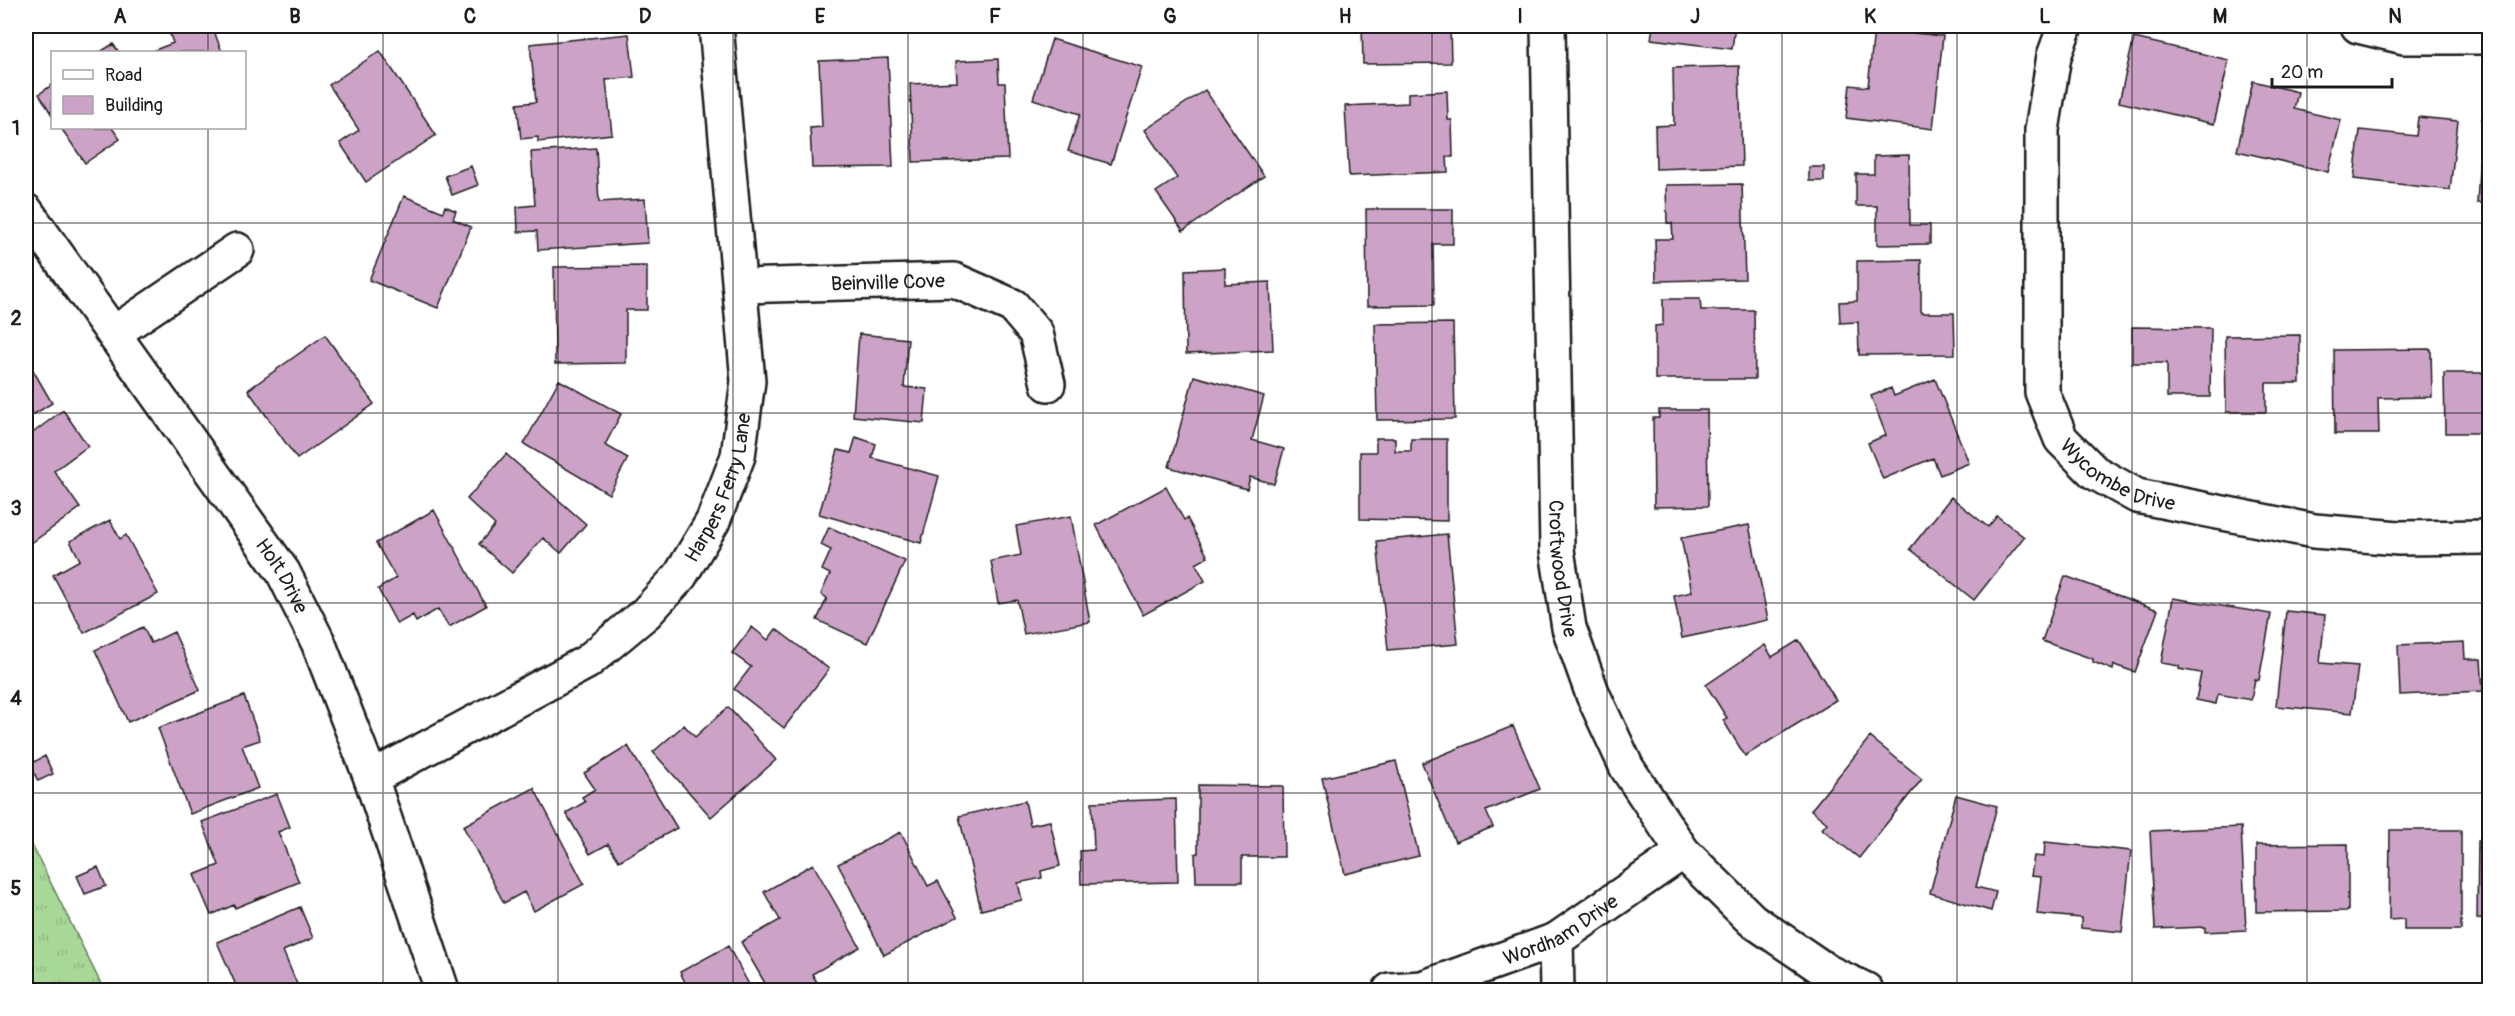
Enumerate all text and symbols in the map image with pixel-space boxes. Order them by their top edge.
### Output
text: A [114,4,127,29]
text: B [289,4,301,29]
text: C [464,4,476,29]
text: D [639,4,652,29]
text: E [815,4,826,29]
text: F [989,4,1001,29]
text: G [1163,4,1177,29]
text: H [1339,4,1352,29]
text: I [1517,4,1523,29]
text: J [1690,4,1700,29]
text: K [1864,4,1876,29]
text: L [2039,4,2051,29]
text: M [2213,4,2227,29]
text: N [2388,4,2402,29]
legend [51,51,246,129]
scale bar [2272,51,2392,89]
text: 20 m [2281,61,2323,84]
text: Road [105,64,142,87]
text: Building [105,94,163,117]
text: 1 [12,116,20,141]
street label: Beinville Cove [831,268,946,296]
text: 2 [10,306,22,331]
street label: Harpers Ferry Lane [679,411,757,567]
street label: Wycombe Drive [2055,433,2177,516]
text: 3 [10,496,22,521]
street label: Croftwood Drive [1543,500,1583,641]
street label: Holt Drive [250,533,314,618]
text: 4 [10,686,22,711]
text: 5 [11,876,22,901]
street label: Wordham Drive [1500,889,1623,971]

